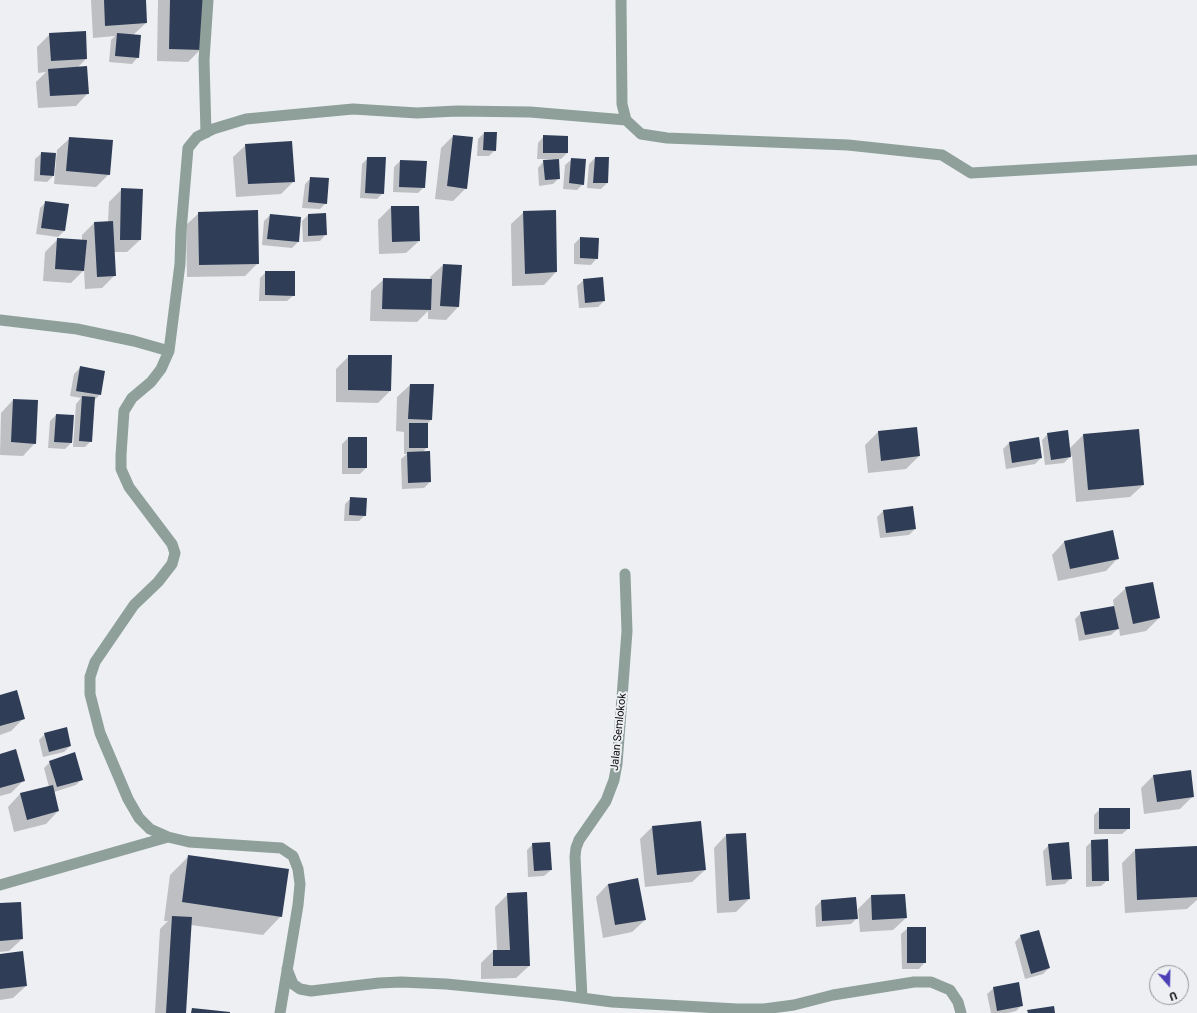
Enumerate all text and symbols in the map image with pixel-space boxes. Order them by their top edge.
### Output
street label: Jalan Semlokok [608,693,630,771]
north arrow [1149,965,1189,1005]
text: U [1167,988,1179,1003]

